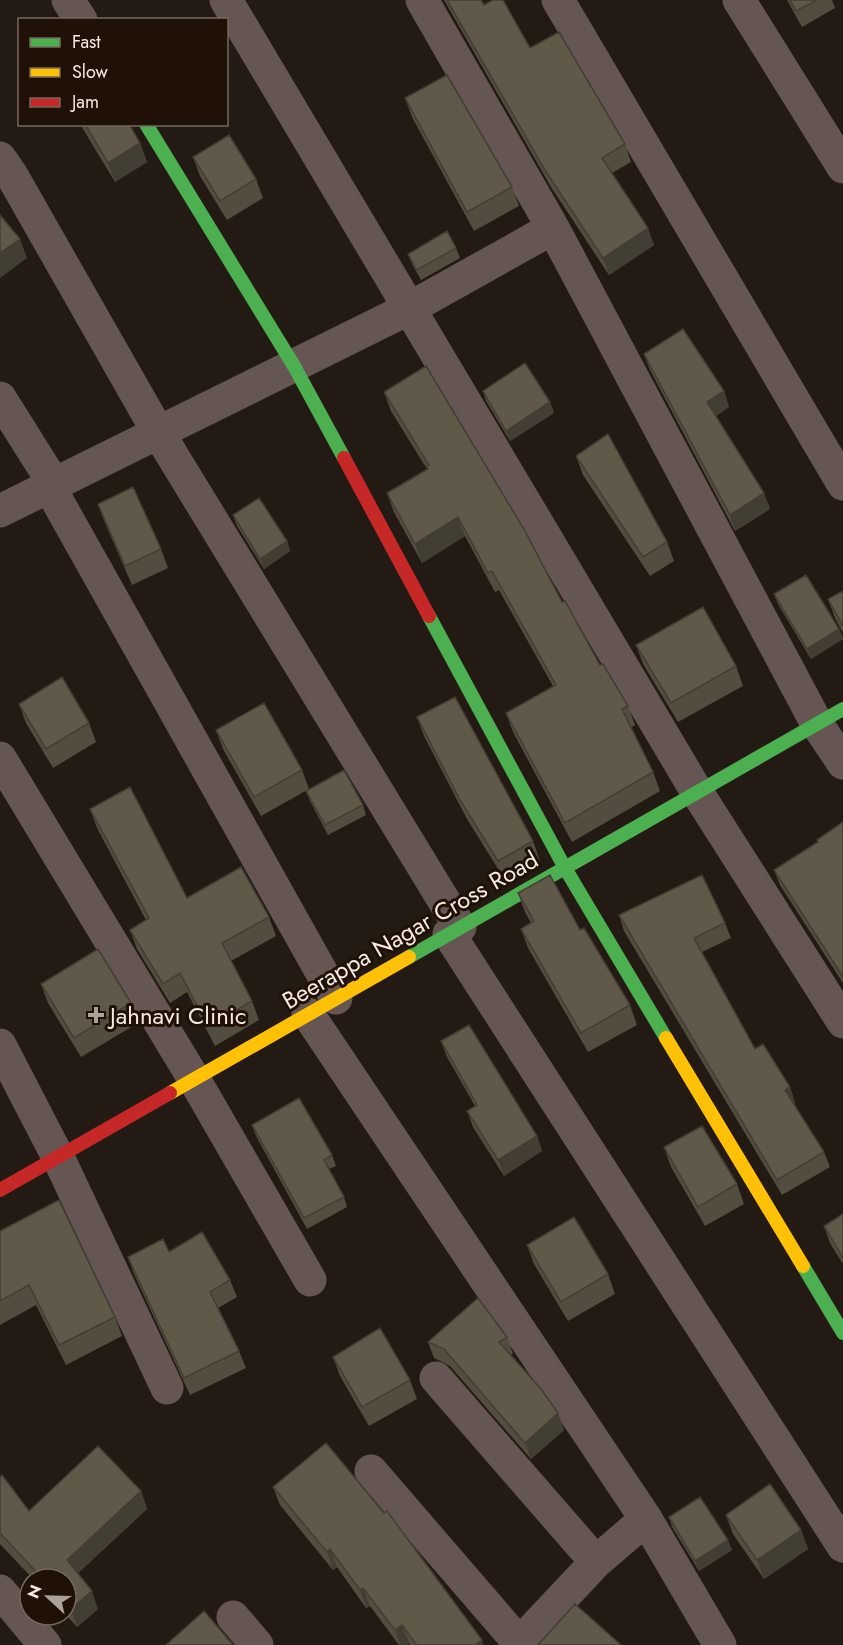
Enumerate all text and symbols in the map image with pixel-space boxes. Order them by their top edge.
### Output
legend [18,18,228,126]
text: Fast [72,29,101,55]
text: Slow [72,59,109,85]
text: Jam [70,89,99,115]
street label: Beerappa Nagar Cross Road [275,842,545,1018]
place label: Jahnavi Clinic [107,998,246,1033]
marker: Jahnavi Clinic [87,1006,105,1024]
north arrow [18,1567,78,1627]
text: N [22,1581,48,1602]

